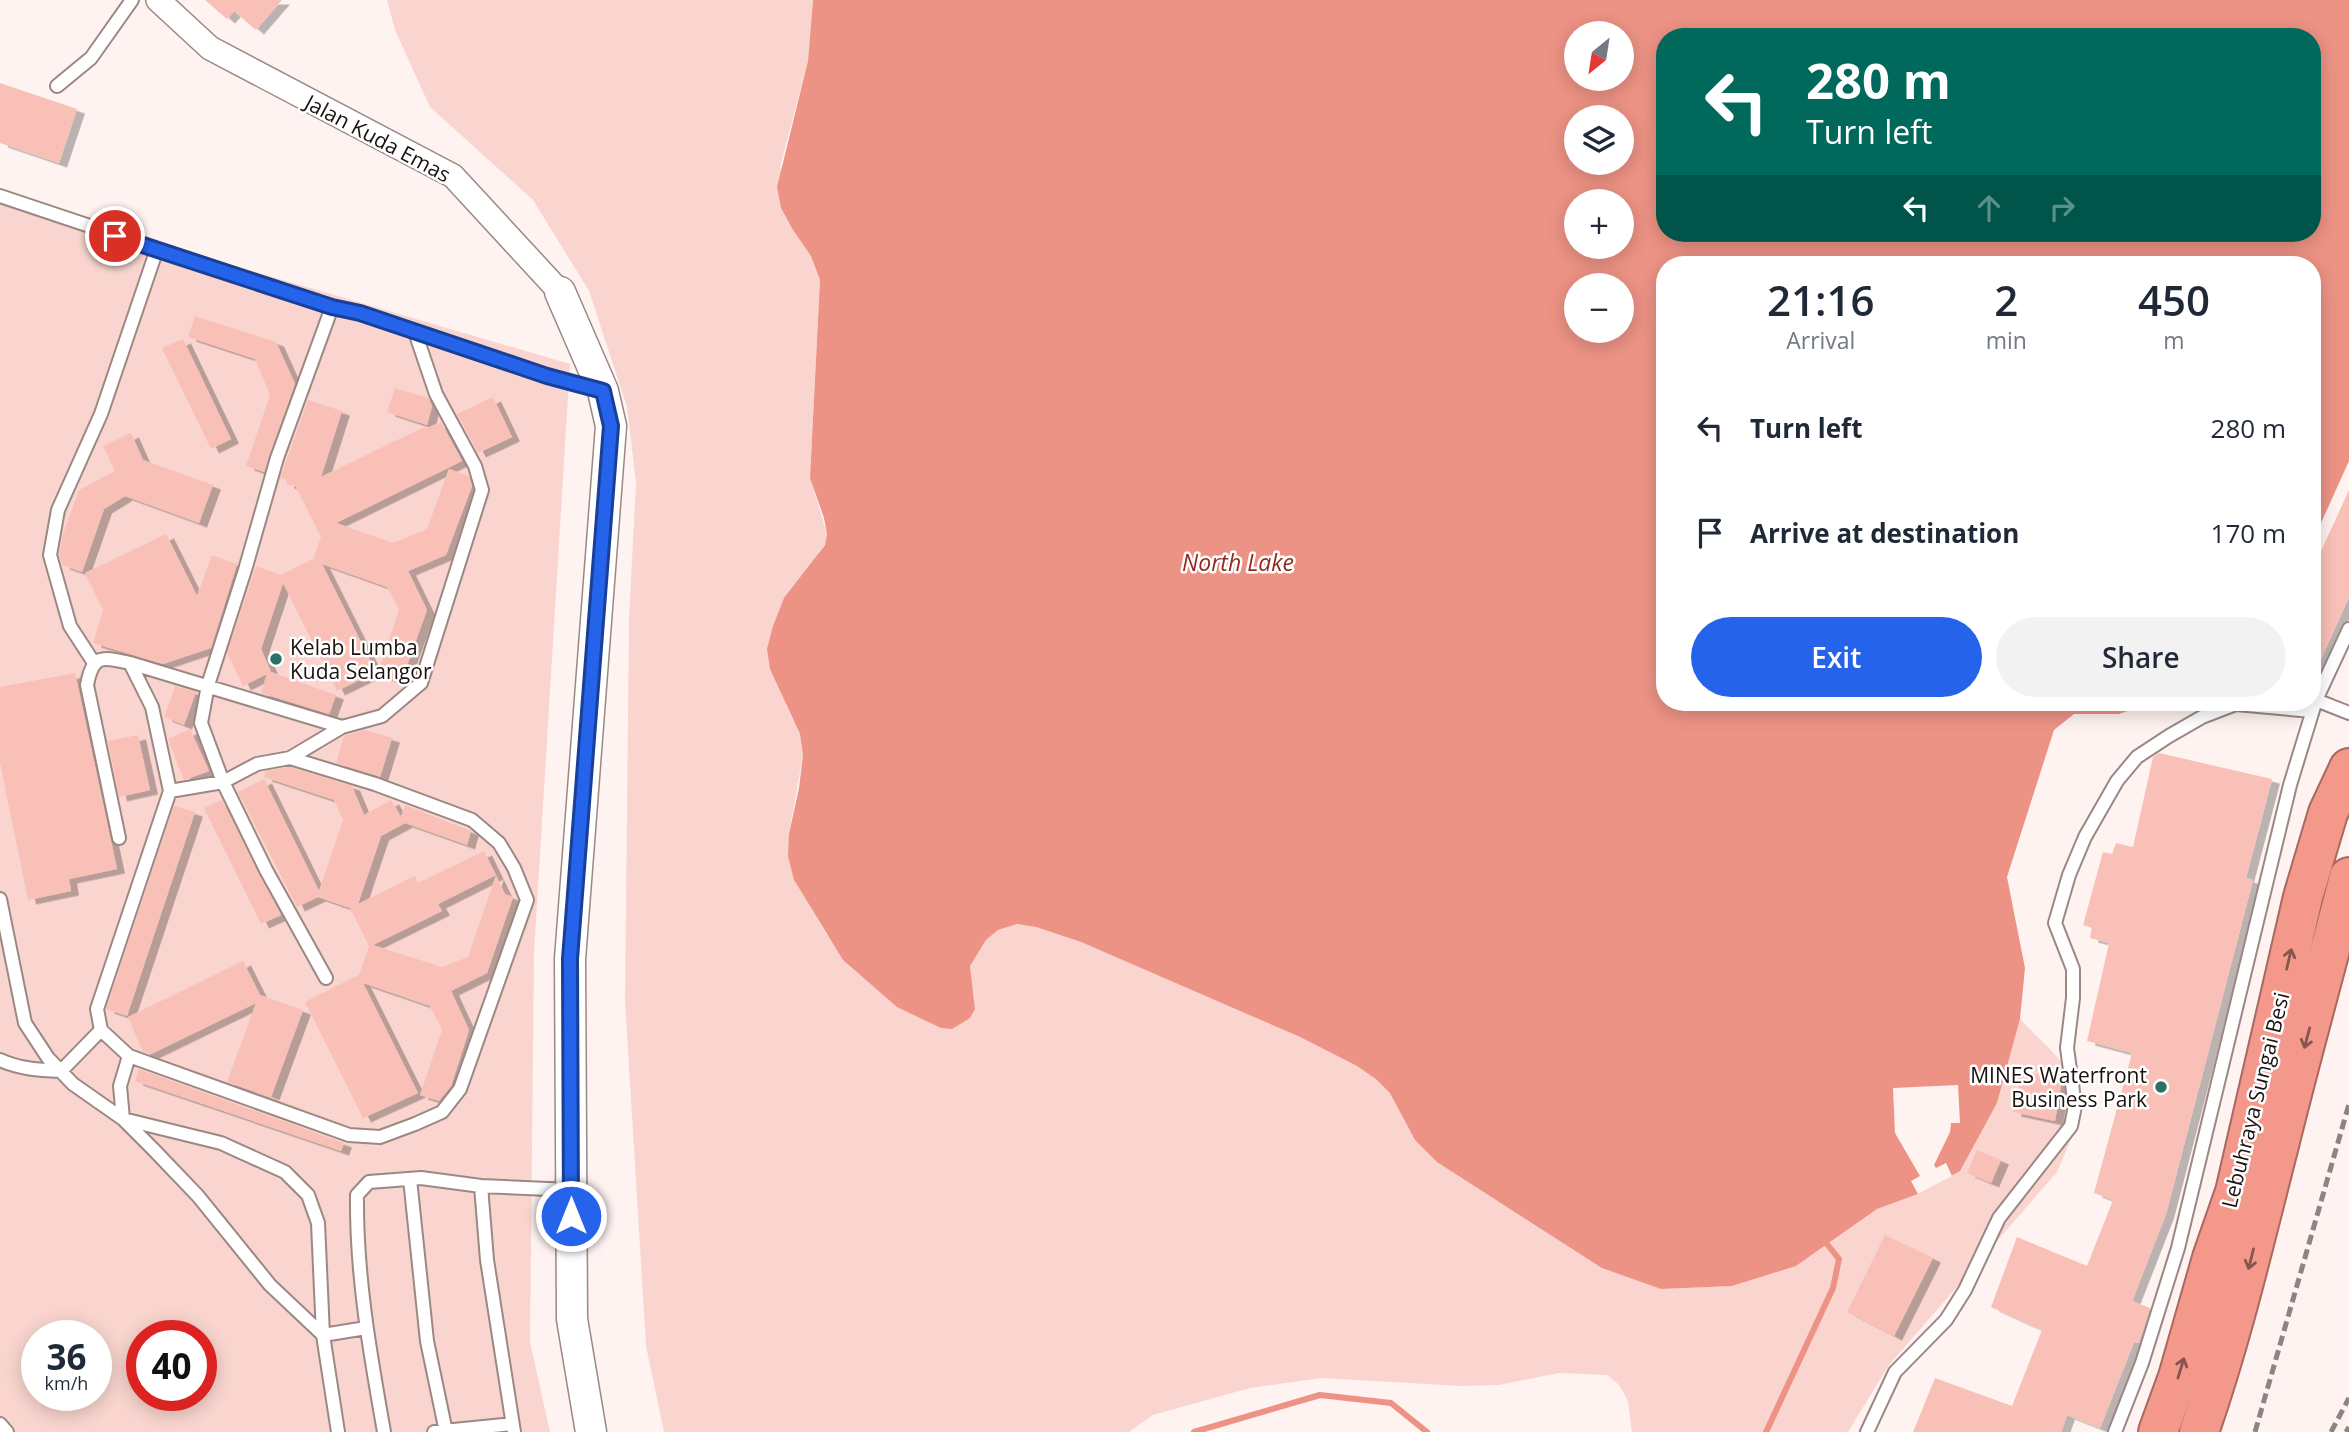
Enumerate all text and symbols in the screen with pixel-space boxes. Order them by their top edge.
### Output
north arrow [1564,21,1634,91]
map controls [1564,21,1634,343]
text: 280 m [1806,47,1951,113]
icon: left [1691,56,1782,147]
street label: Jalan Kuda Emas [299,87,456,188]
button: layers [1564,105,1634,175]
text: Turn left [1806,110,1932,153]
button: + [1564,189,1634,259]
icon: left [1897,189,1935,227]
icon: ahead [1970,189,2008,227]
icon: right [2043,189,2081,227]
pin [85,206,145,266]
icon: arrive [96,217,134,255]
text: 21:16 [1767,271,1875,328]
text: 2 [1994,271,2018,328]
text: 450 [2138,271,2210,328]
button: − [1564,273,1634,343]
text: Arrival [1786,324,1855,356]
text: min [1986,324,2027,356]
text: m [2163,324,2185,356]
icon: left [1691,409,1729,447]
text: Turn left [1750,410,1862,446]
text: 280 m [2211,410,2286,446]
icon: arrive [1691,514,1729,552]
text: Arrive at destination [1750,515,2019,551]
text: 170 m [2211,515,2286,551]
water label: North Lake [1182,546,1294,578]
button: Exit [1691,617,1982,697]
button: Share [1996,617,2286,697]
place label: Kelab Lumba Kuda Selangor [290,633,432,685]
marker: Kelab Lumba Kuda Selangor [268,651,284,667]
one-way arrow [2283,948,2297,971]
street label: Lebuhraya Sungai Besi [2215,989,2295,1211]
one-way arrow [2300,1026,2313,1049]
place label: MINES Waterfront Business Park [1970,1061,2147,1113]
marker: MINES Waterfront Business Park [2153,1079,2169,1095]
position arrow [534,1179,608,1253]
one-way arrow [2244,1247,2257,1270]
speed limit sign: 40 [126,1320,217,1411]
text: 36 [46,1333,87,1380]
one-way arrow [2176,1357,2188,1379]
text: km/h [45,1371,88,1395]

